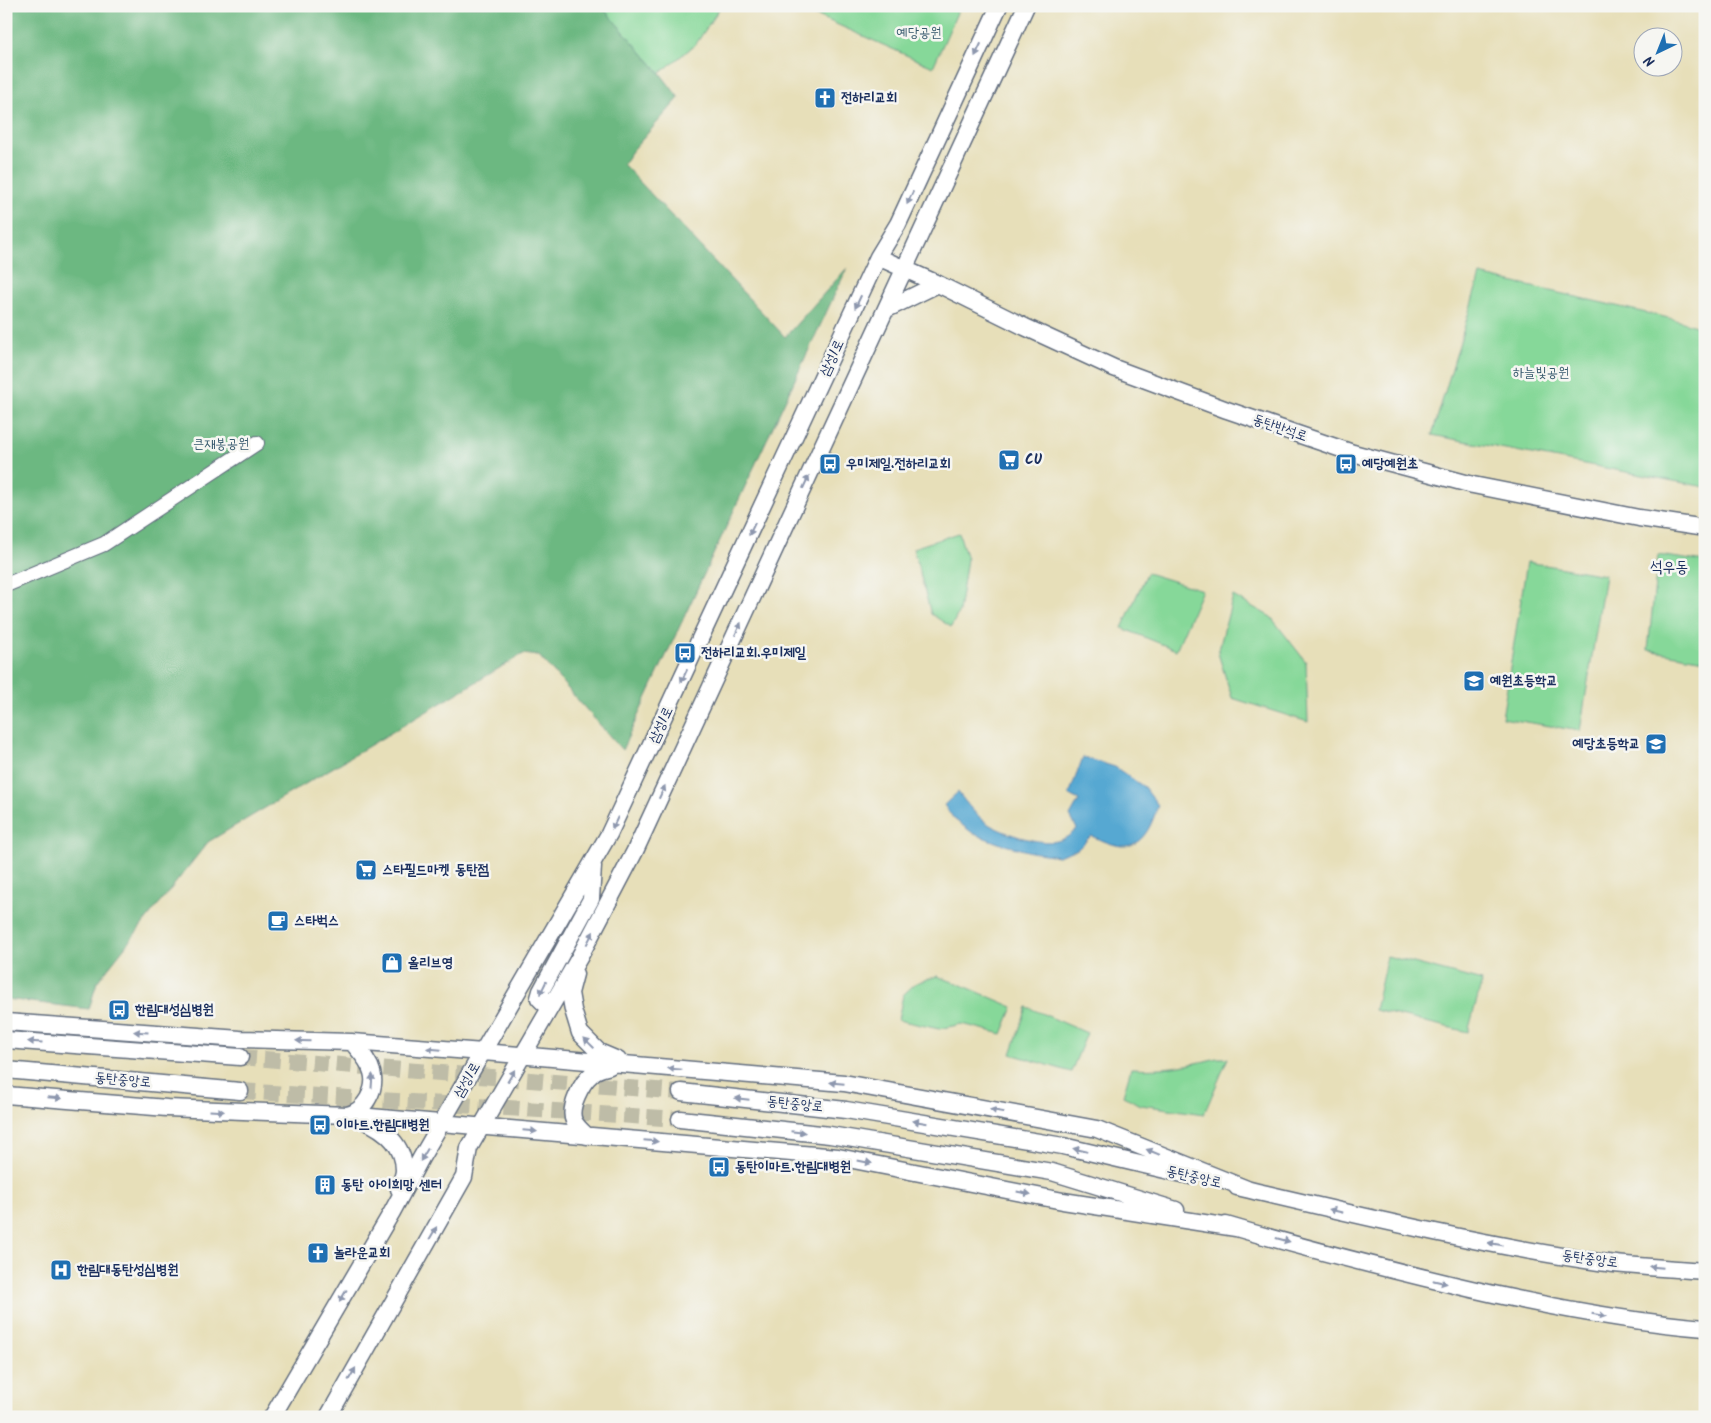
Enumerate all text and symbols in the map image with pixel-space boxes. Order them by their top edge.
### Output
park label: 예당공원 [896,22,942,44]
north arrow [1634,28,1684,78]
one-way arrow [974,43,983,58]
text: N [1639,50,1661,72]
church icon: 전하리교회 [813,86,837,110]
place label: 전하리교회 [841,87,897,109]
one-way arrow [906,191,914,205]
one-way arrow [853,295,861,309]
street label: 삼성1로 [814,336,850,380]
park label: 하늘빛공원 [1513,362,1569,384]
street label: 동탄반석로 [1250,408,1310,448]
park label: 큰재봉공원 [193,433,249,455]
supermarket icon: CU [997,448,1021,472]
place label: CU [1025,449,1043,471]
bus stop icon: 우미제일.전하리교회 [818,452,842,476]
bus stop icon: 예당예원초 [1334,452,1358,476]
place label: 우미제일.전하리교회 [846,453,951,475]
place label: 예당예원초 [1362,453,1418,475]
one-way arrow [803,475,811,489]
one-way arrow [748,521,757,536]
district label: 석우동 [1650,555,1688,580]
one-way arrow [734,622,742,636]
bus stop icon: 전하리교회.우미제일 [673,641,697,665]
place label: 전하리교회.우미제일 [701,642,806,664]
one-way arrow [680,669,688,683]
school or university icon: 예원초등학교 [1462,669,1486,693]
place label: 예원초등학교 [1490,670,1558,692]
street label: 삼성1로 [643,703,679,747]
school or university icon: 예당초등학교 [1644,732,1668,756]
place label: 예당초등학교 [1572,733,1640,755]
one-way arrow [658,785,666,800]
one-way arrow [610,816,618,830]
supermarket icon: 스타필드마켓 동탄점 [354,858,378,882]
place label: 스타필드마켓 동탄점 [382,859,490,881]
cafe icon: 스타벅스 [266,909,290,933]
place label: 스타벅스 [294,910,339,932]
one-way arrow [585,931,594,945]
shop icon: 올리브영 [380,951,404,975]
place label: 올리브영 [408,952,453,974]
one-way arrow [539,981,547,995]
bus stop icon: 한림대성심병원 [107,998,131,1022]
place label: 한림대성심병원 [134,999,214,1021]
one-way arrow [133,1028,149,1036]
one-way arrow [295,1037,311,1045]
one-way arrow [583,1037,595,1049]
one-way arrow [26,1038,42,1046]
one-way arrow [426,1045,442,1053]
street label: 삼성1로 [448,1058,486,1102]
one-way arrow [666,1065,682,1073]
street label: 동탄중앙로 [94,1067,152,1093]
one-way arrow [506,1070,515,1083]
one-way arrow [368,1073,376,1089]
one-way arrow [828,1078,844,1086]
street label: 동탄중앙로 [766,1090,824,1118]
one-way arrow [47,1094,63,1102]
one-way arrow [734,1094,750,1102]
one-way arrow [209,1107,225,1115]
one-way arrow [989,1107,1004,1115]
bus stop icon: 이마트.한림대병원 [308,1113,332,1137]
place label: 이마트.한림대병원 [336,1114,429,1136]
one-way arrow [912,1118,928,1126]
one-way arrow [522,1127,538,1135]
one-way arrow [791,1128,807,1136]
one-way arrow [643,1137,659,1145]
one-way arrow [1073,1146,1088,1154]
one-way arrow [419,1148,428,1161]
one-way arrow [1145,1148,1160,1156]
bus stop icon: 동탄이마트.한림대병원 [707,1155,731,1179]
place label: 동탄이마트.한림대병원 [735,1156,851,1178]
one-way arrow [857,1159,873,1167]
street label: 동탄중앙로 [1164,1160,1224,1194]
building icon: 동탄 아이희망 센터 [313,1173,337,1197]
place label: 동탄 아이희망 센터 [341,1174,442,1196]
one-way arrow [1017,1190,1033,1198]
one-way arrow [1329,1207,1344,1215]
one-way arrow [428,1227,437,1240]
one-way arrow [1275,1237,1290,1245]
one-way arrow [1487,1240,1503,1248]
church icon: 놀라운교회 [306,1241,330,1265]
place label: 놀라운교회 [334,1242,390,1264]
street label: 동탄중앙로 [1561,1244,1619,1274]
hospital icon: 한림대동탄성심병원 [49,1258,73,1282]
place label: 한림대동탄성심병원 [76,1259,178,1281]
one-way arrow [1648,1263,1664,1271]
one-way arrow [1432,1278,1447,1286]
one-way arrow [339,1289,348,1303]
one-way arrow [1591,1312,1607,1320]
one-way arrow [348,1368,357,1381]

